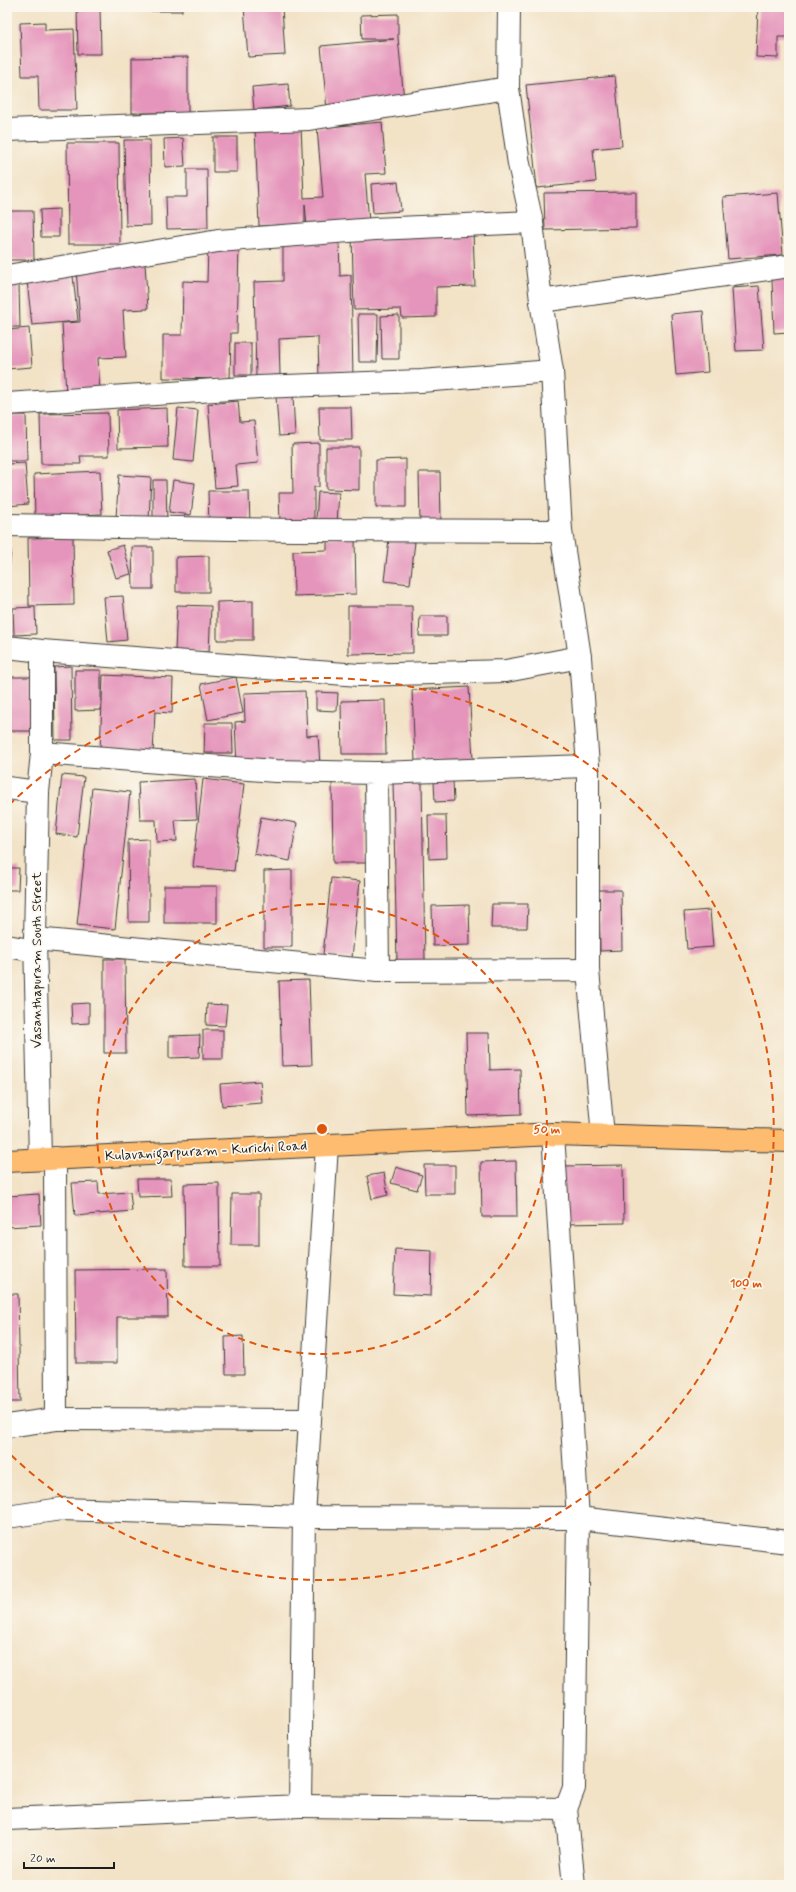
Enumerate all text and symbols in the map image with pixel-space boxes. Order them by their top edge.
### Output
street label: Vasanthapuram South Street [28,871,46,1048]
centre of rings [315,1122,329,1136]
text: 50 m [534,1122,561,1138]
street label: Kulavanigarpuram - Kurichi Road [105,1137,308,1167]
text: 100 m [730,1276,763,1292]
scale bar [24,1844,114,1870]
text: 20 m [30,1851,56,1867]

